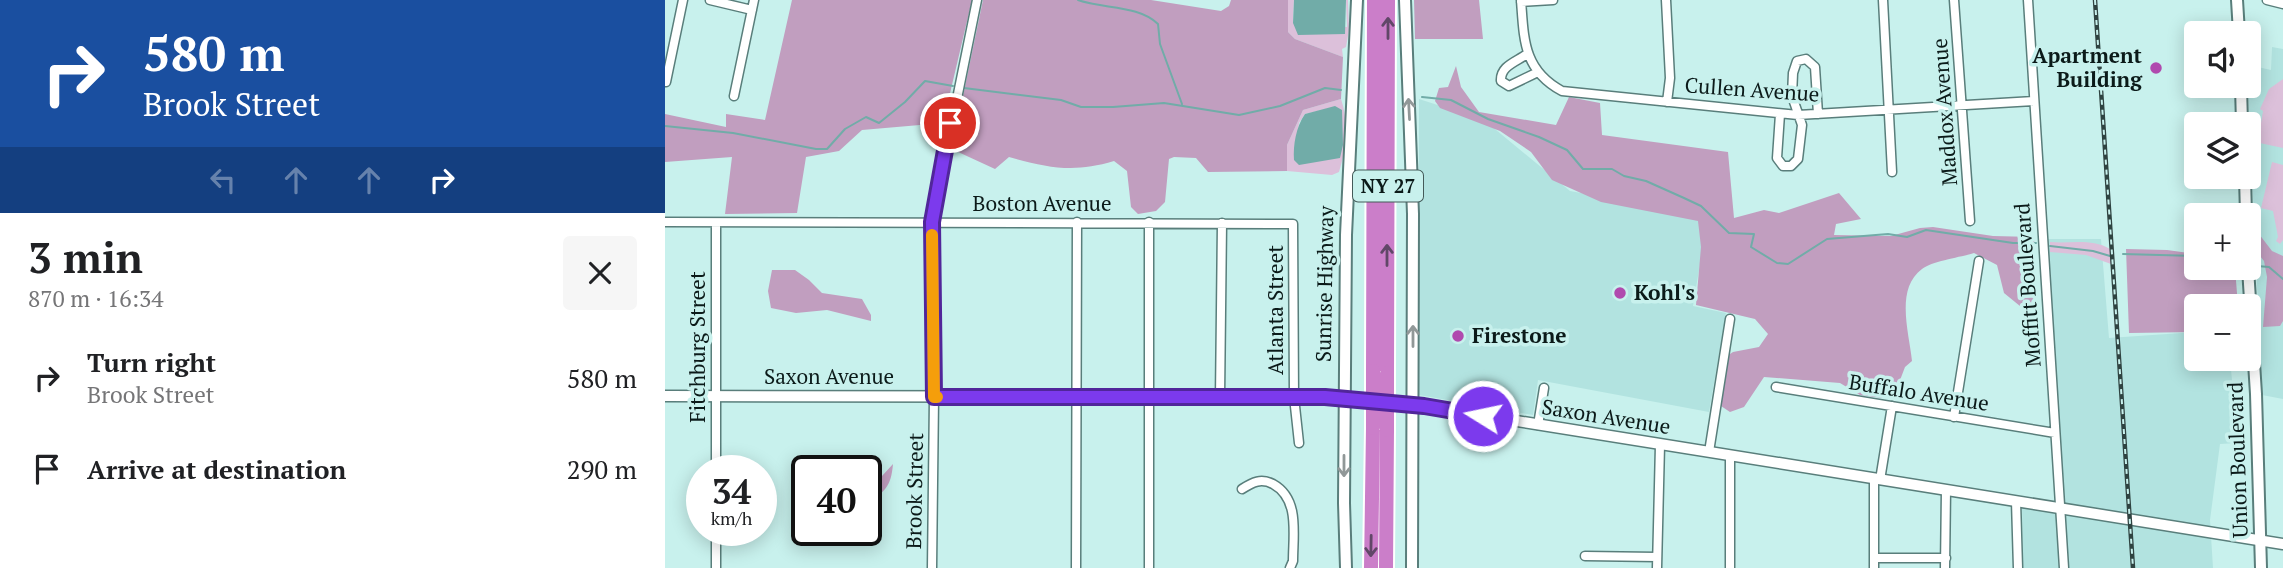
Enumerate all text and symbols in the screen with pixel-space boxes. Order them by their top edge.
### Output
one-way arrow [1381,17,1395,40]
text: 580 m [143,20,285,85]
map controls [2184,21,2261,371]
button: sound [2184,21,2261,98]
icon: right [28,28,119,119]
street label: Maddox Avenue [1925,37,1963,187]
place label: Apartment Building [2032,41,2143,93]
marker: Apartment Building [2148,60,2164,76]
street label: Cullen Avenue [1684,70,1820,108]
text: Brook Street [143,83,320,125]
pin [920,93,980,153]
one-way arrow [1402,98,1415,121]
icon: arrive [931,104,969,142]
button: layers [2184,112,2261,189]
icon: left [204,161,242,199]
icon: ahead [277,161,315,199]
icon: ahead [350,161,388,199]
icon: right [423,161,461,199]
road number: NY 27 [1353,170,1423,202]
street label: Boston Avenue [973,189,1111,217]
street label: Moffitt Boulevard [2007,202,2047,368]
button: + [2184,203,2261,280]
street label: Sunrise Highway [1309,205,1339,362]
text: 3 min [28,229,143,285]
button: close [563,236,637,310]
one-way arrow [1380,244,1394,267]
street label: Atlanta Street [1261,245,1289,375]
street label: Fitchburg Street [683,271,711,423]
place label: Kohl's [1634,278,1695,306]
text: 870 m · 16:34 [28,283,163,314]
marker: Kohl's [1612,285,1628,301]
button: − [2184,294,2261,371]
place label: Firestone [1472,321,1567,349]
one-way arrow [1406,325,1420,348]
marker: Firestone [1450,328,1466,344]
text: Turn right [87,345,216,379]
icon: right [28,359,66,397]
text: 580 m [567,361,637,395]
street label: Saxon Avenue [764,362,894,390]
street label: Buffalo Avenue [1847,367,1991,417]
text: Brook Street [87,379,214,410]
position arrow [1446,379,1520,453]
street label: Union Boulevard [2220,381,2254,539]
street label: Saxon Avenue [1540,392,1673,440]
street label: Brook Street [899,432,929,549]
icon: arrive [28,450,66,488]
text: Arrive at destination [87,452,346,486]
text: 290 m [567,452,637,486]
speed limit sign: 40 [791,455,882,546]
one-way arrow [1337,455,1351,478]
text: 34 [712,468,751,514]
text: km/h [711,506,752,530]
one-way arrow [1364,534,1378,557]

